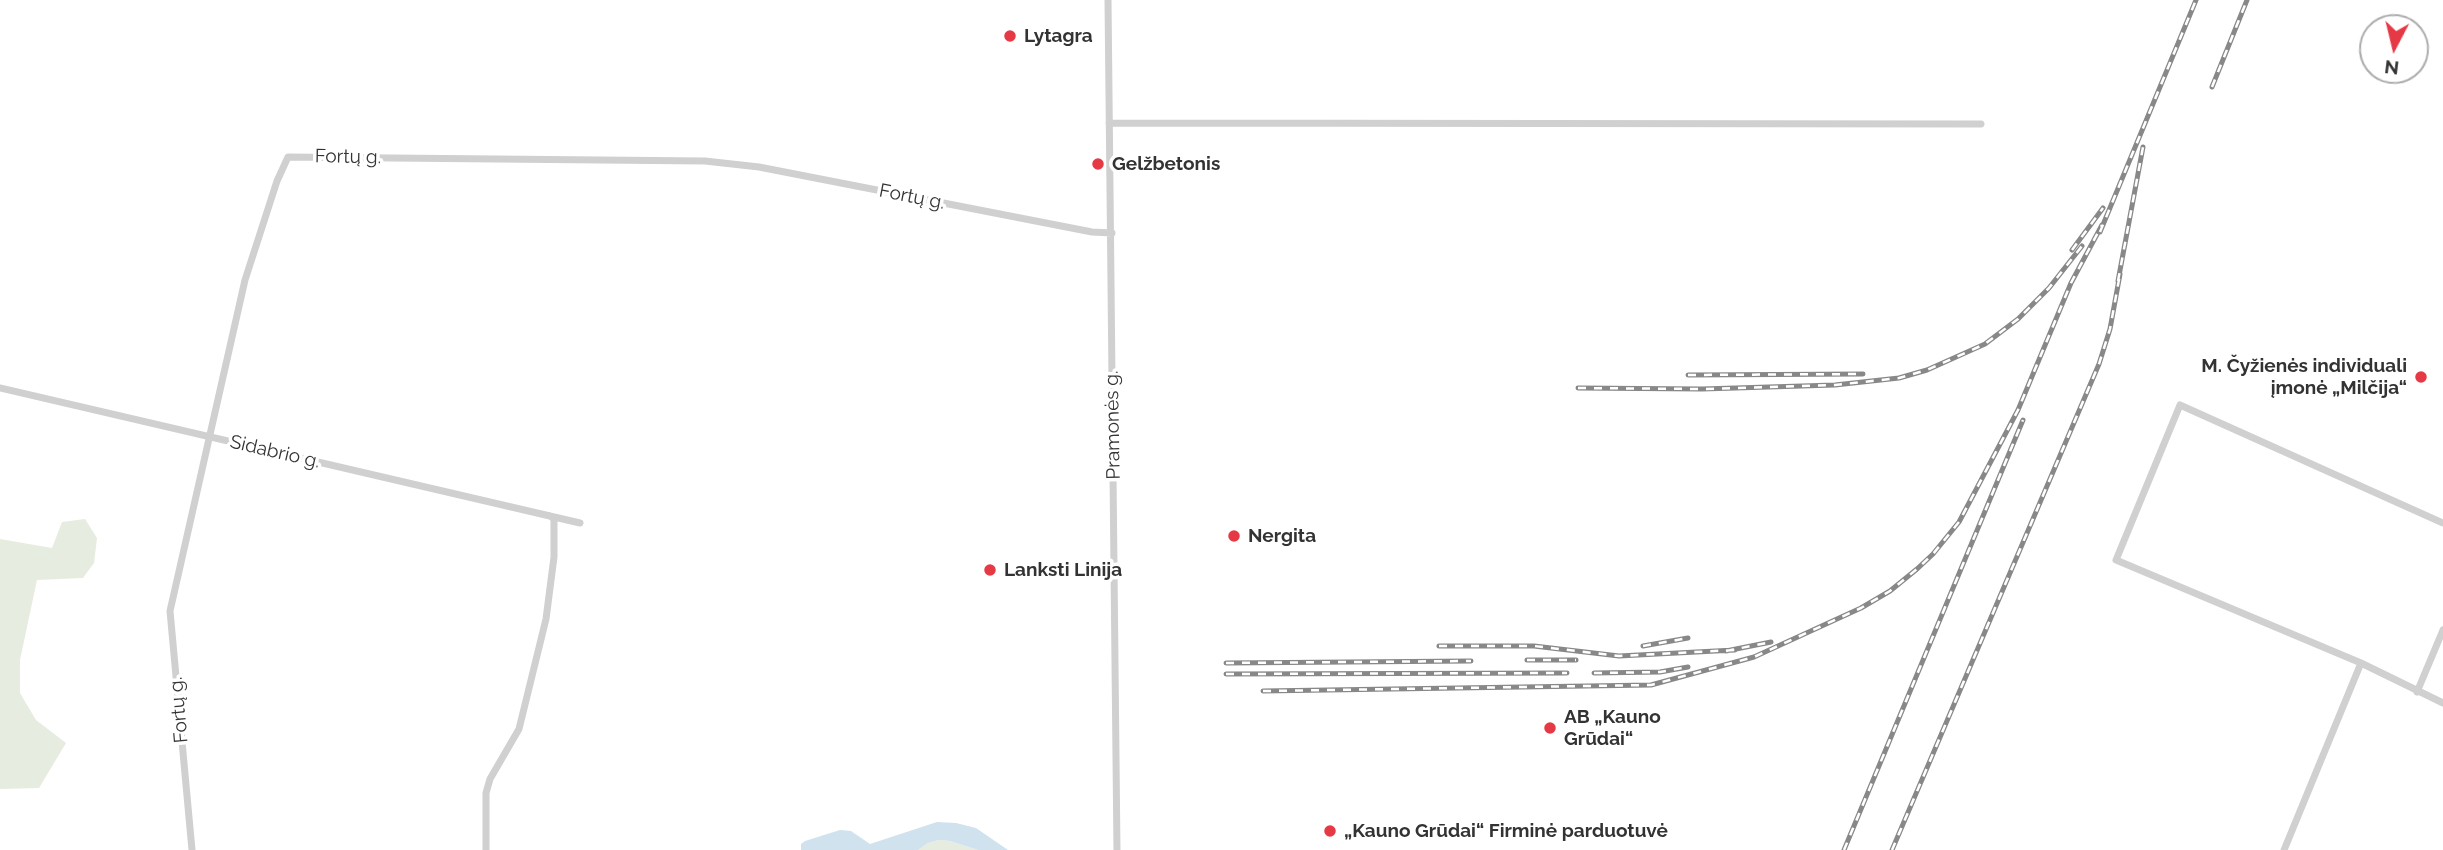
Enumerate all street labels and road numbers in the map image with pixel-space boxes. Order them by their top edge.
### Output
street label: Fortų g. [315,145,381,169]
street label: Fortų g. [877,179,947,215]
street label: Pramonės g. [1101,370,1125,480]
street label: Sidabrio g. [228,431,322,473]
street label: Fortų g. [165,676,193,744]

